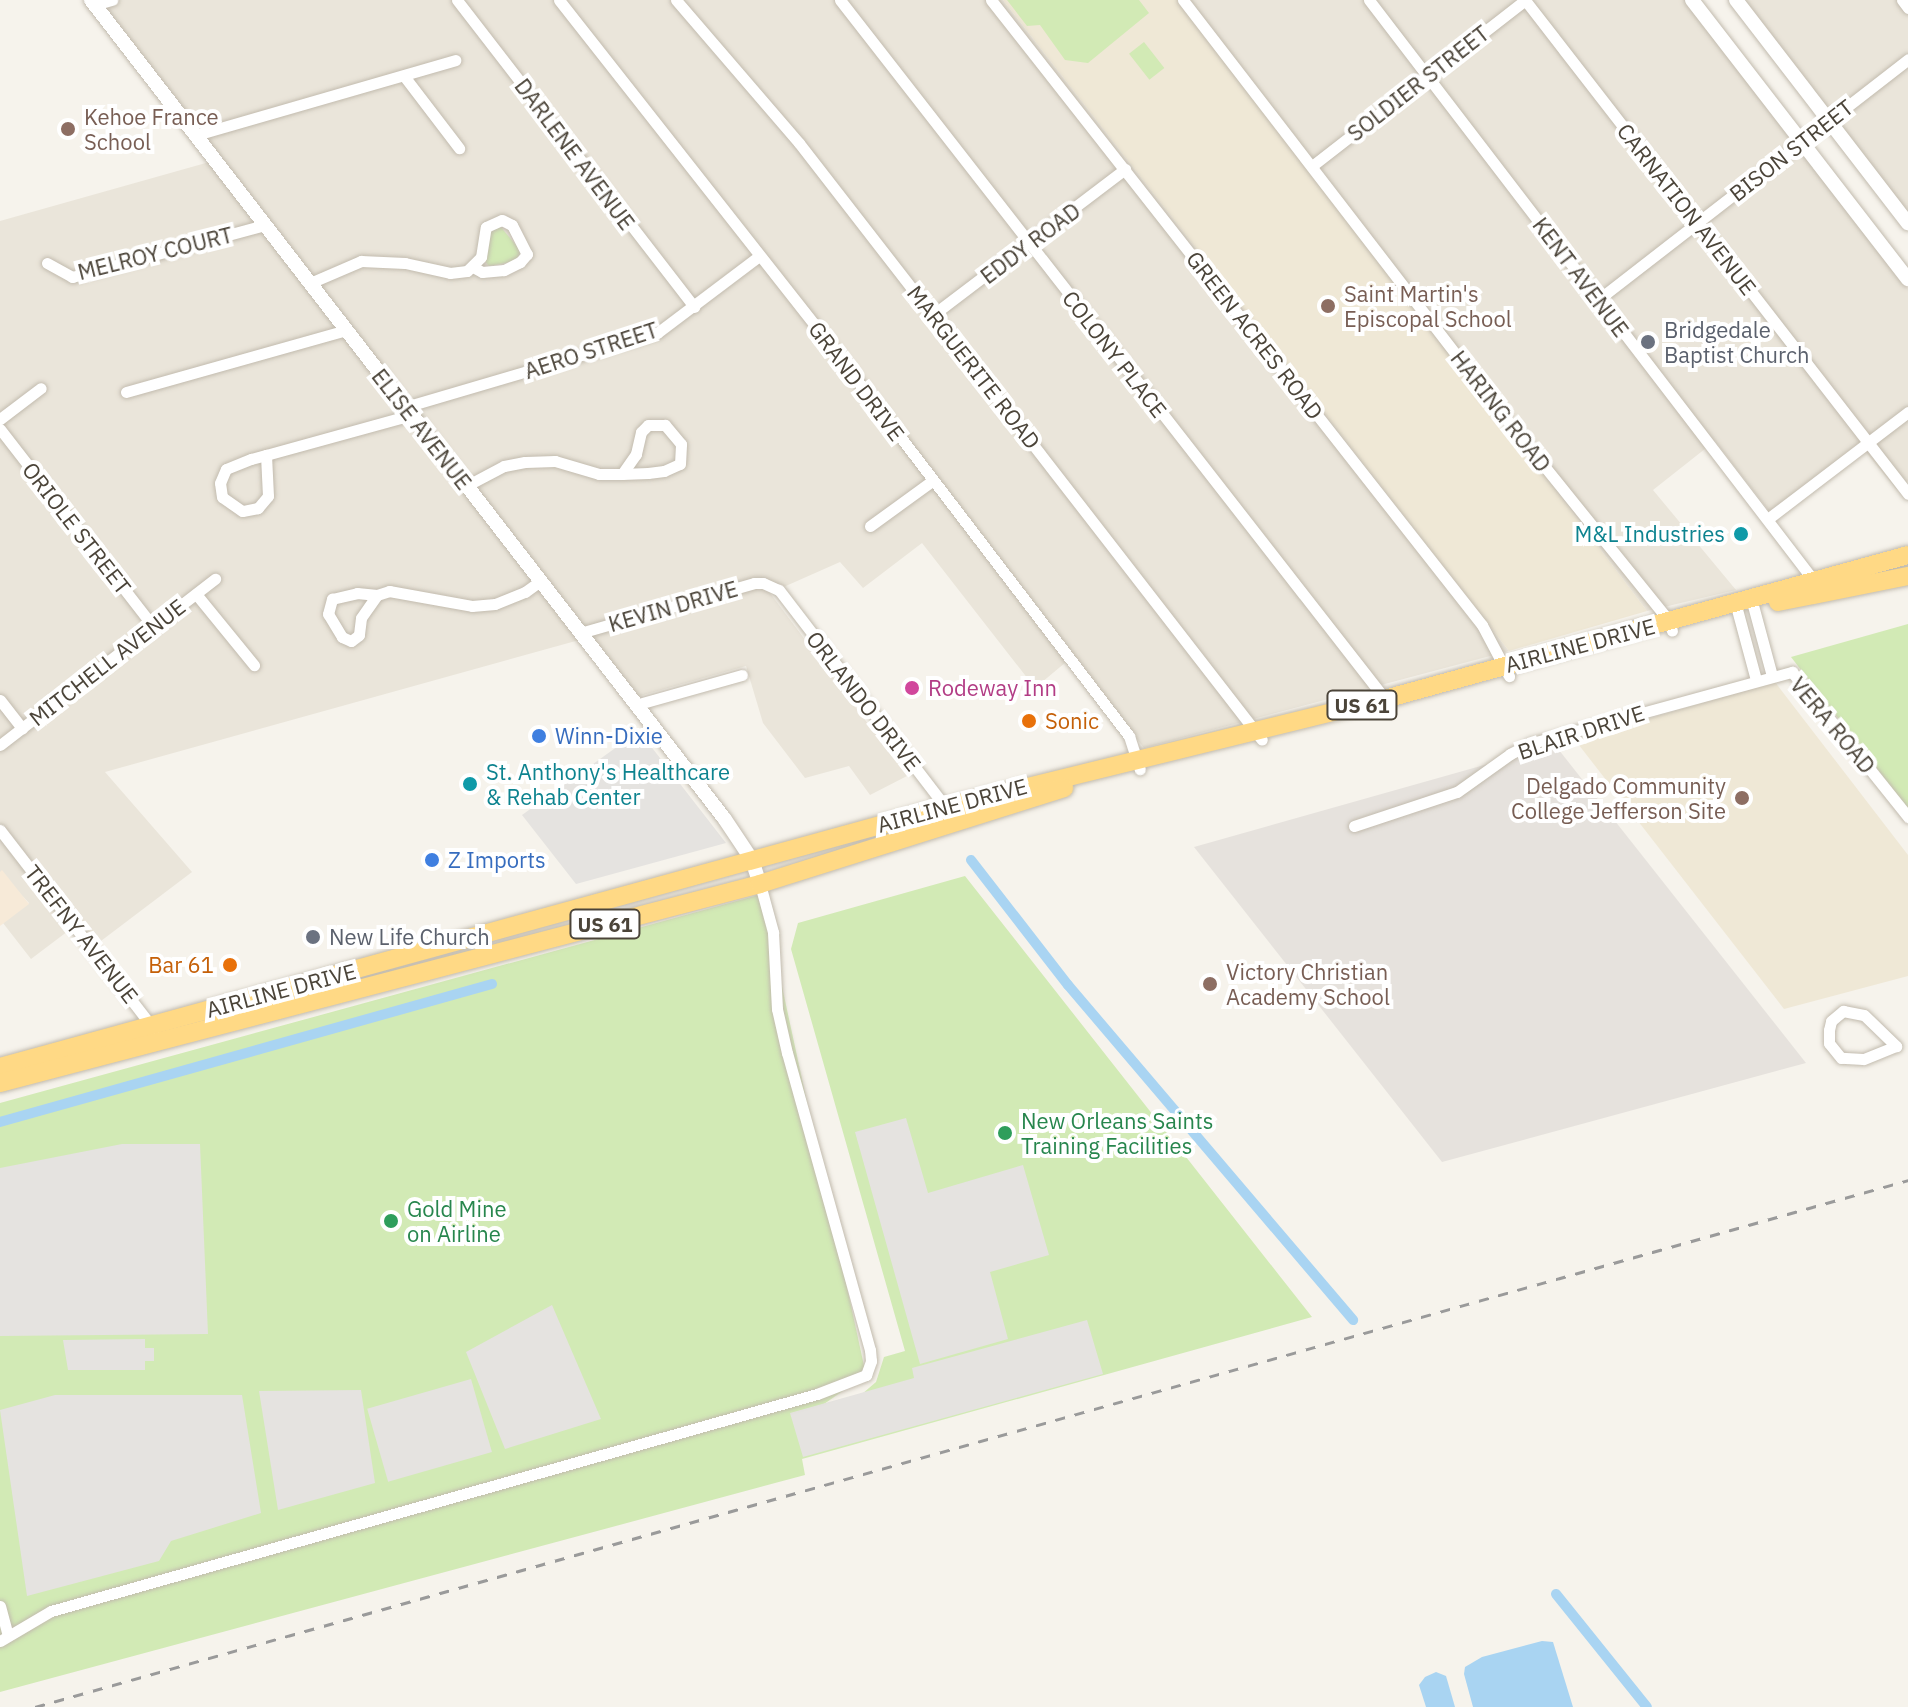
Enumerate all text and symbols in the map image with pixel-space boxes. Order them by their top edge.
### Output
street label: SOLDIER STREET [1342,20,1494,146]
street label: DARLENE AVENUE [509,73,641,235]
street label: BISON STREET [1724,94,1858,206]
place label: Kehoe France School [84,103,219,154]
street label: CARNATION AVENUE [1612,118,1762,300]
marker: Kehoe France School [59,120,77,138]
street label: EDDY ROAD [975,197,1085,289]
street label: KENT AVENUE [1527,212,1635,342]
street label: MELROY COURT [75,221,235,285]
street label: GREEN ACRES ROAD [1181,246,1329,424]
street label: MARGUERITE ROAD [902,280,1046,454]
place label: Saint Martin's Episcopal School [1344,280,1512,332]
street label: COLONY PLACE [1057,285,1173,423]
marker: Saint Martin's Episcopal School [1319,297,1337,315]
street label: AERO STREET [521,316,661,384]
street label: GRAND DRIVE [803,316,911,446]
place label: Bridgedale Baptist Church [1664,316,1810,368]
marker: Bridgedale Baptist Church [1639,333,1657,351]
street label: HARING ROAD [1445,345,1557,477]
street label: ELISE AVENUE [367,363,477,495]
street label: ORIOLE STREET [17,457,137,599]
place label: M&L Industries [1574,521,1725,547]
marker: M&L Industries [1732,525,1750,543]
street label: KEVIN DRIVE [605,575,741,637]
street label: MITCHELL AVENUE [24,593,190,731]
street label: AIRLINE DRIVE [1502,612,1658,678]
street label: ORLANDO DRIVE [801,626,927,776]
street label: VERA ROAD [1785,671,1881,779]
place label: Rodeway Inn [928,675,1057,701]
marker: Rodeway Inn [903,679,921,697]
road number: US 61 [1326,689,1398,721]
street label: BLAIR DRIVE [1514,699,1648,765]
place label: Sonic [1045,708,1099,734]
marker: Sonic [1020,712,1038,730]
place label: Winn-Dixie [555,723,663,749]
marker: Winn-Dixie [530,727,548,745]
place label: St. Anthony's Healthcare & Rehab Center [486,758,730,810]
street label: AIRLINE DRIVE [874,772,1030,838]
place label: Delgado Community College Jefferson Site [1511,772,1726,824]
marker: St. Anthony's Healthcare & Rehab Center [461,775,479,793]
marker: Delgado Community College Jefferson Site [1733,789,1751,807]
place label: Z Imports [448,847,546,873]
marker: Z Imports [423,851,441,869]
street label: TREFNY AVENUE [20,860,144,1008]
road number: US 61 [569,908,641,940]
place label: New Life Church [329,924,490,950]
marker: New Life Church [304,928,322,946]
place label: Bar 61 [148,952,214,978]
marker: Bar 61 [221,956,239,974]
street label: AIRLINE DRIVE [203,957,359,1023]
place label: Victory Christian Academy School [1226,958,1390,1010]
marker: Victory Christian Academy School [1201,975,1219,993]
place label: New Orleans Saints Training Facilities [1021,1107,1213,1158]
marker: New Orleans Saints Training Facilities [996,1124,1014,1142]
place label: Gold Mine on Airline [407,1195,506,1246]
marker: Gold Mine on Airline [382,1212,400,1230]

